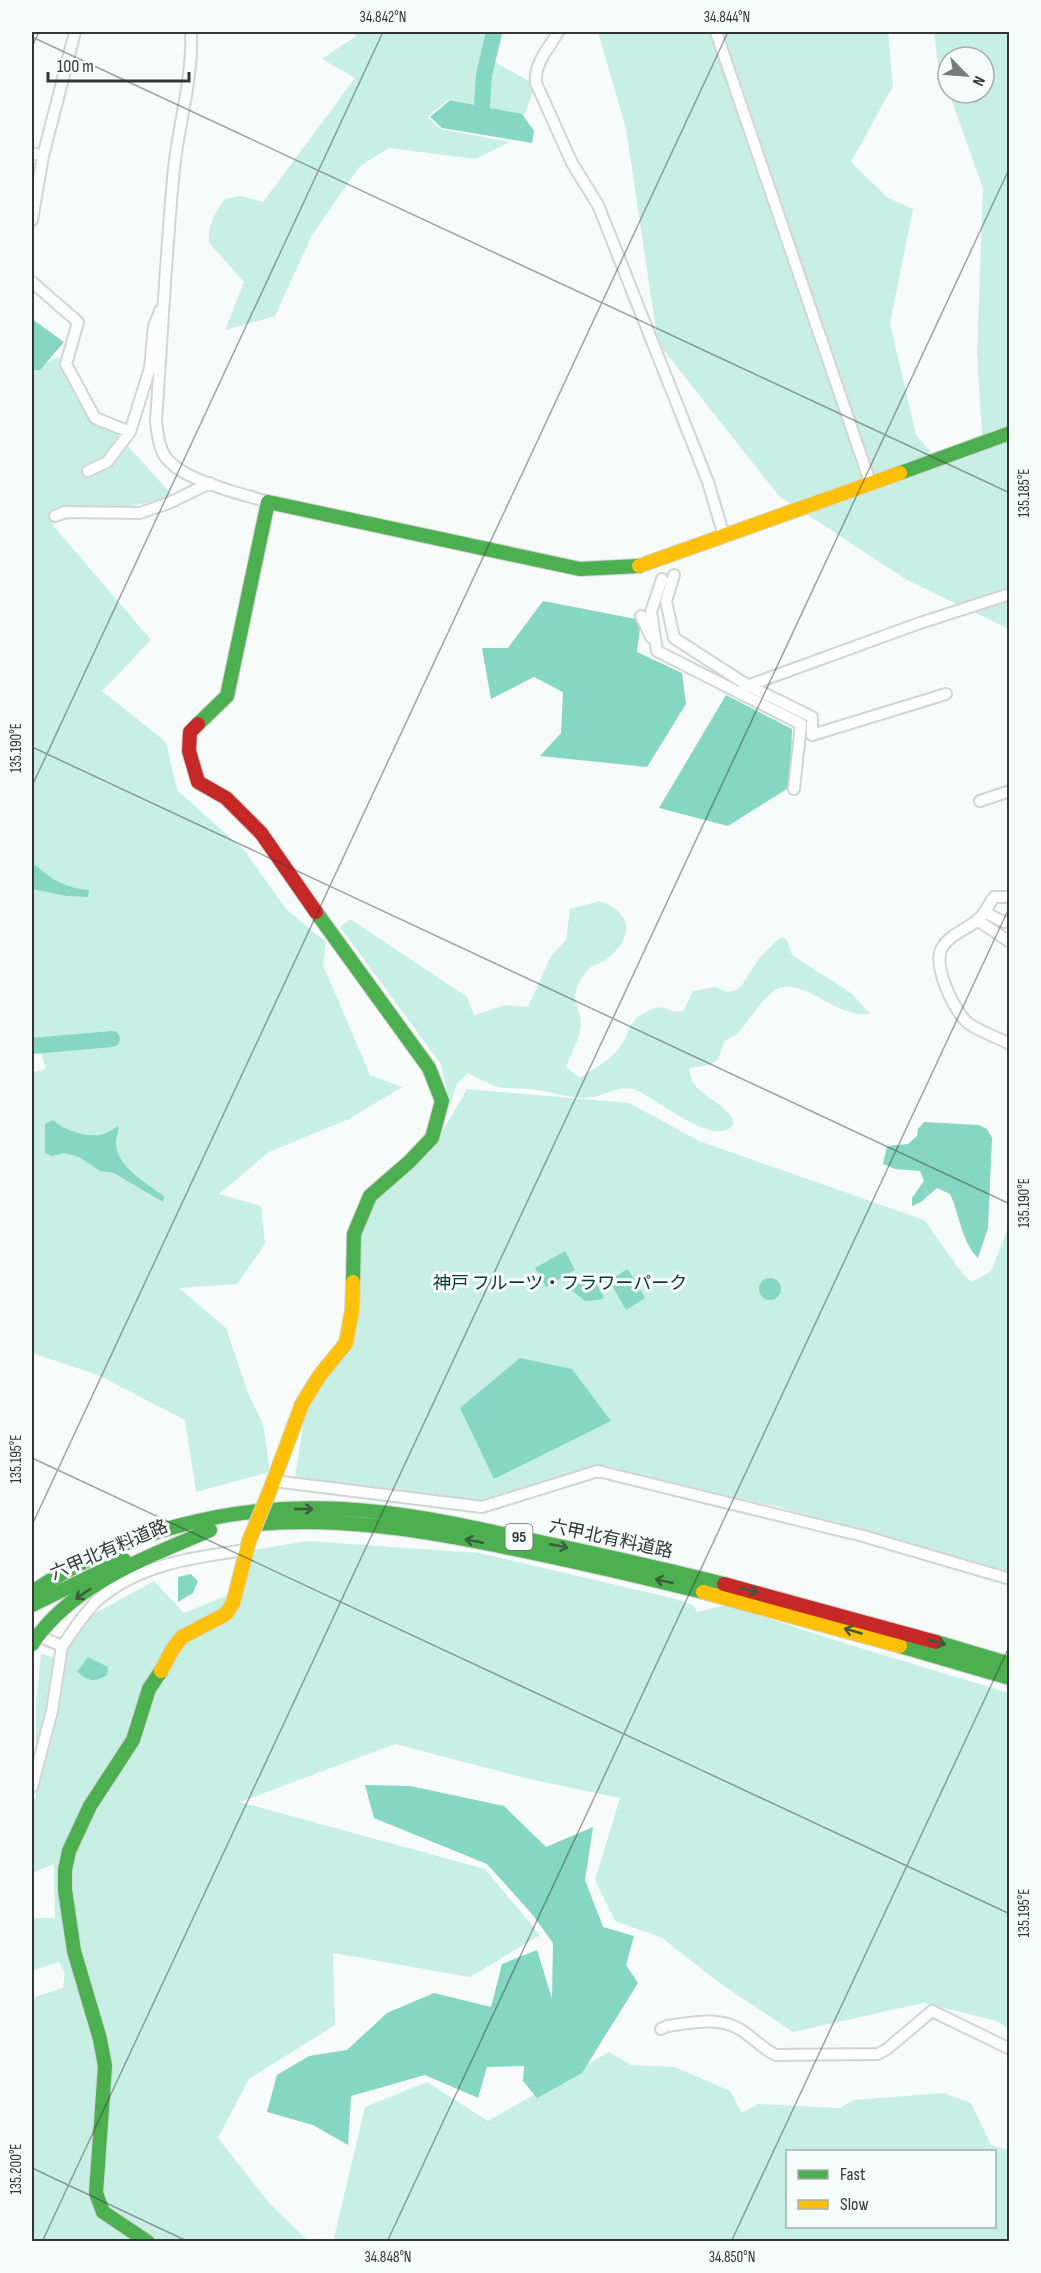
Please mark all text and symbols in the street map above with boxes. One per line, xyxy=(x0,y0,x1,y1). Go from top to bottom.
text: 34.842°N xyxy=(360,8,406,27)
text: 34.844°N xyxy=(704,8,750,27)
scale bar xyxy=(48,45,189,83)
north arrow xyxy=(936,45,996,105)
text: 100 m xyxy=(57,56,94,77)
text: N xyxy=(968,73,989,89)
text: 135.185°E xyxy=(1015,469,1034,517)
text: 135.190°E xyxy=(7,723,26,773)
text: 135.190°E xyxy=(1015,1178,1034,1228)
park label: 神戸 フルーツ・フラワーパーク xyxy=(433,1273,687,1294)
text: 135.195°E xyxy=(7,1434,26,1484)
one-way arrow xyxy=(294,1503,314,1515)
street label: 六甲北有料道路 xyxy=(47,1516,171,1584)
street label: 六甲北有料道路 xyxy=(547,1516,675,1562)
road number: 95 xyxy=(506,1524,532,1550)
one-way arrow xyxy=(464,1535,484,1546)
one-way arrow xyxy=(549,1541,568,1552)
one-way arrow xyxy=(655,1575,675,1586)
one-way arrow xyxy=(739,1585,758,1596)
one-way arrow xyxy=(75,1588,91,1600)
one-way arrow xyxy=(844,1625,863,1636)
one-way arrow xyxy=(927,1637,946,1648)
text: 135.195°E xyxy=(1015,1888,1034,1938)
text: 135.200°E xyxy=(7,2143,26,2195)
legend xyxy=(786,2150,996,2228)
text: Fast xyxy=(840,2164,866,2185)
text: Slow xyxy=(840,2194,869,2215)
text: 34.848°N xyxy=(365,2248,412,2267)
text: 34.850°N xyxy=(709,2248,755,2267)

